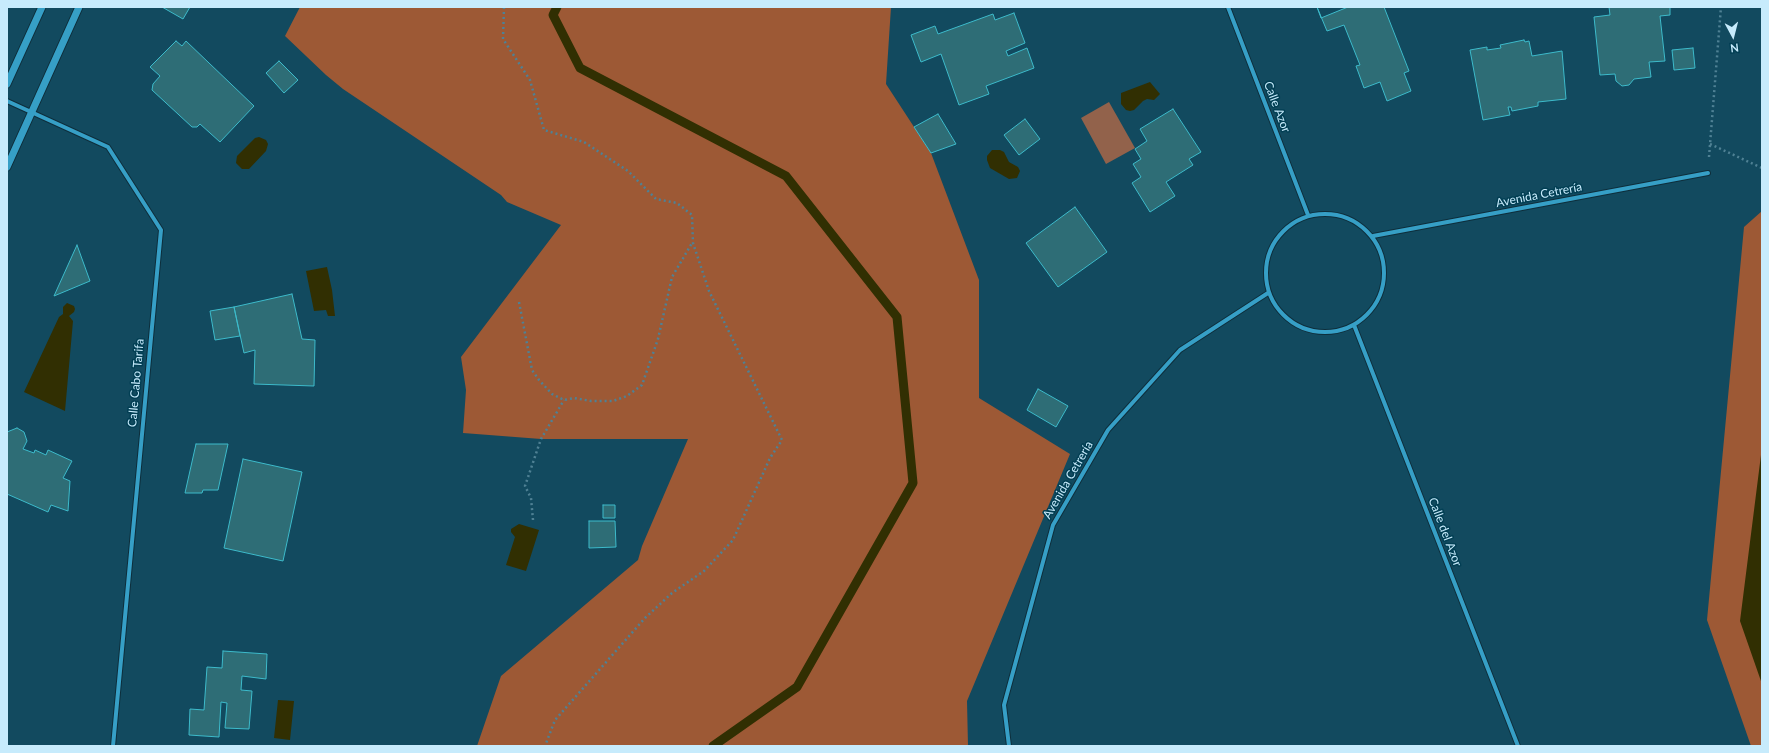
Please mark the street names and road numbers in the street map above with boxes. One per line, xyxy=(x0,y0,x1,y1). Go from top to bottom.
street label: Calle Azor xyxy=(1261,79,1293,135)
street label: Avenida Cetrería xyxy=(1495,180,1583,210)
street label: Calle Cabo Tarifa xyxy=(125,338,147,428)
street label: Avenida Cetrería xyxy=(1040,439,1096,521)
street label: Calle del Azor xyxy=(1425,496,1465,568)

